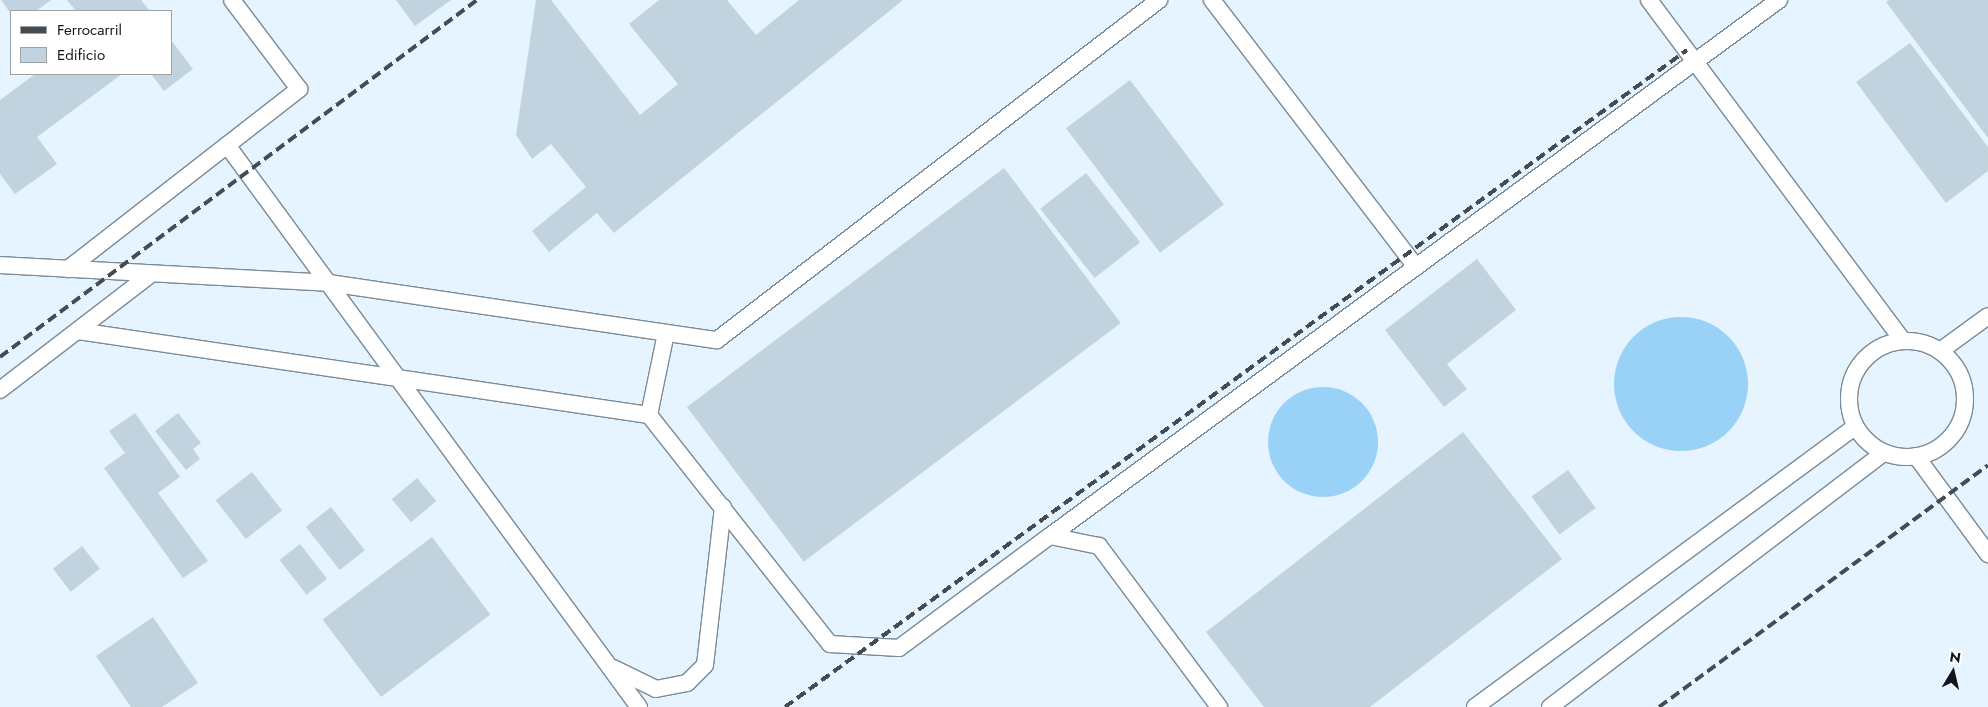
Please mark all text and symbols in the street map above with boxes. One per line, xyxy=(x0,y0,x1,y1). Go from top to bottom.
legend xyxy=(10,10,172,75)
text: Ferrocarril xyxy=(57,19,122,41)
text: Edificio xyxy=(57,44,105,66)
text: N xyxy=(1948,646,1962,668)
north arrow xyxy=(1928,647,1978,697)

